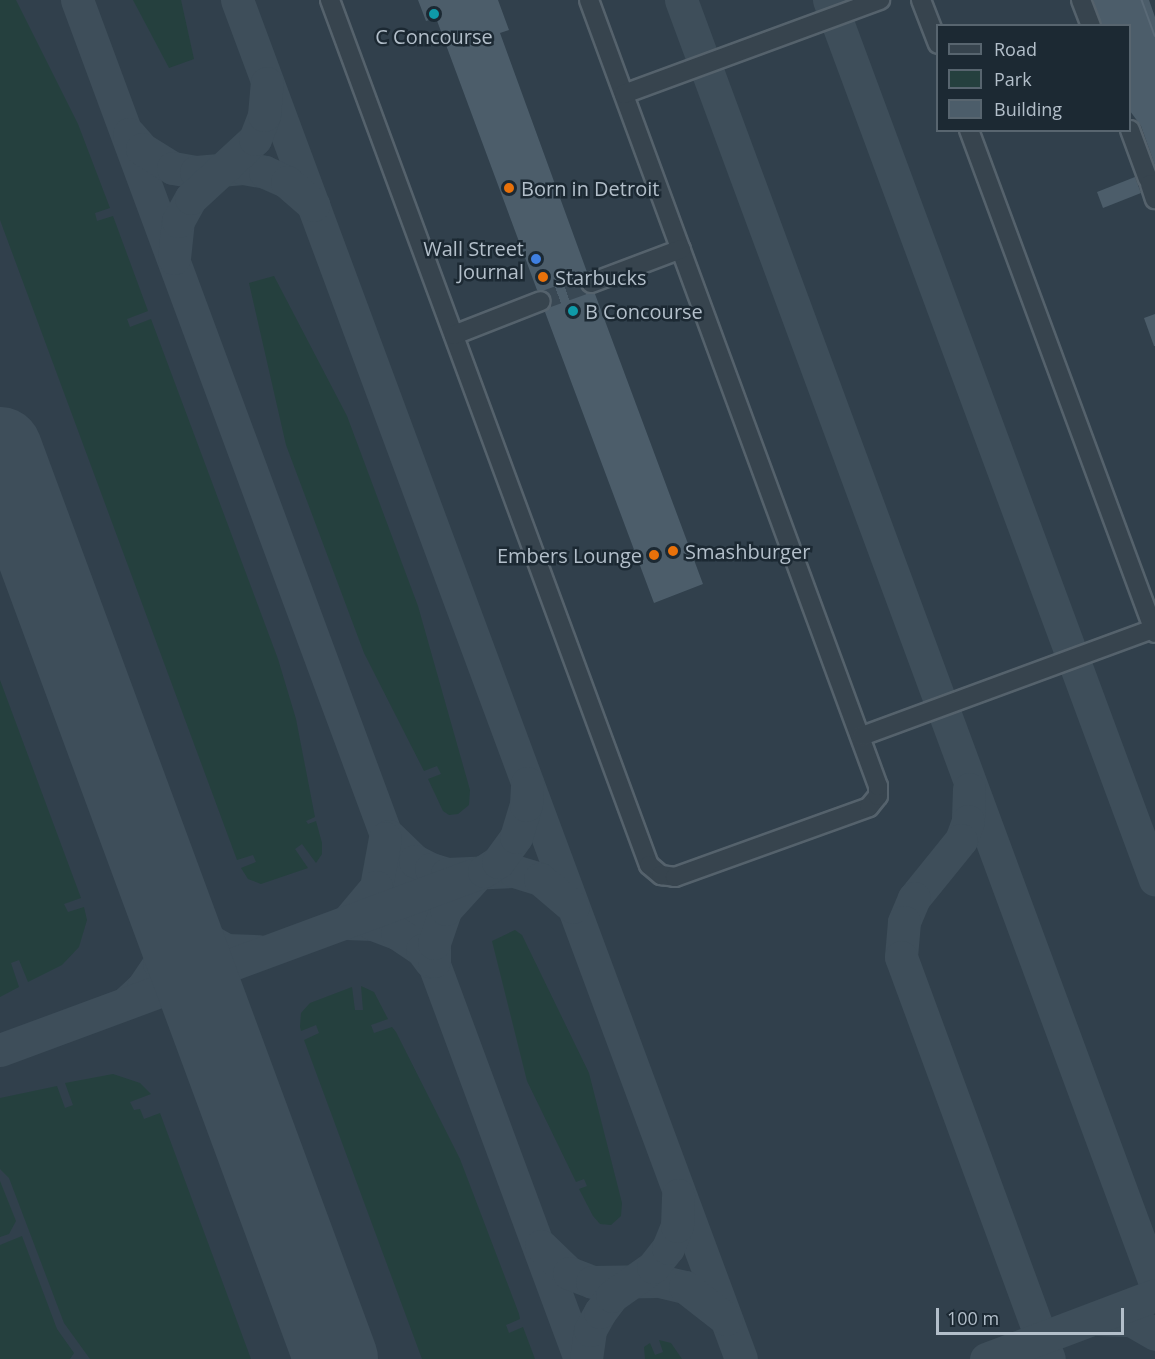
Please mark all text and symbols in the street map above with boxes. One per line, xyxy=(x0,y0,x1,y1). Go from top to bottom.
marker: C Concourse xyxy=(427,7,441,21)
place label: C Concourse xyxy=(375,24,493,48)
legend xyxy=(936,24,1131,132)
text: Road xyxy=(994,37,1037,61)
text: Park xyxy=(994,67,1032,91)
text: Building xyxy=(994,97,1062,121)
place label: Born in Detroit xyxy=(521,176,659,200)
marker: Born in Detroit xyxy=(502,181,516,195)
place label: Wall Street Journal xyxy=(423,236,524,283)
marker: Wall Street Journal xyxy=(529,252,543,266)
place label: Starbucks xyxy=(555,265,647,289)
marker: Starbucks xyxy=(536,270,550,284)
place label: B Concourse xyxy=(585,299,703,323)
marker: B Concourse xyxy=(566,304,580,318)
place label: Smashburger xyxy=(685,539,810,563)
place label: Embers Lounge xyxy=(497,543,642,567)
marker: Smashburger xyxy=(666,544,680,558)
marker: Embers Lounge xyxy=(647,548,661,562)
scale bar xyxy=(939,1296,1126,1334)
text: 100 m xyxy=(947,1306,999,1330)

